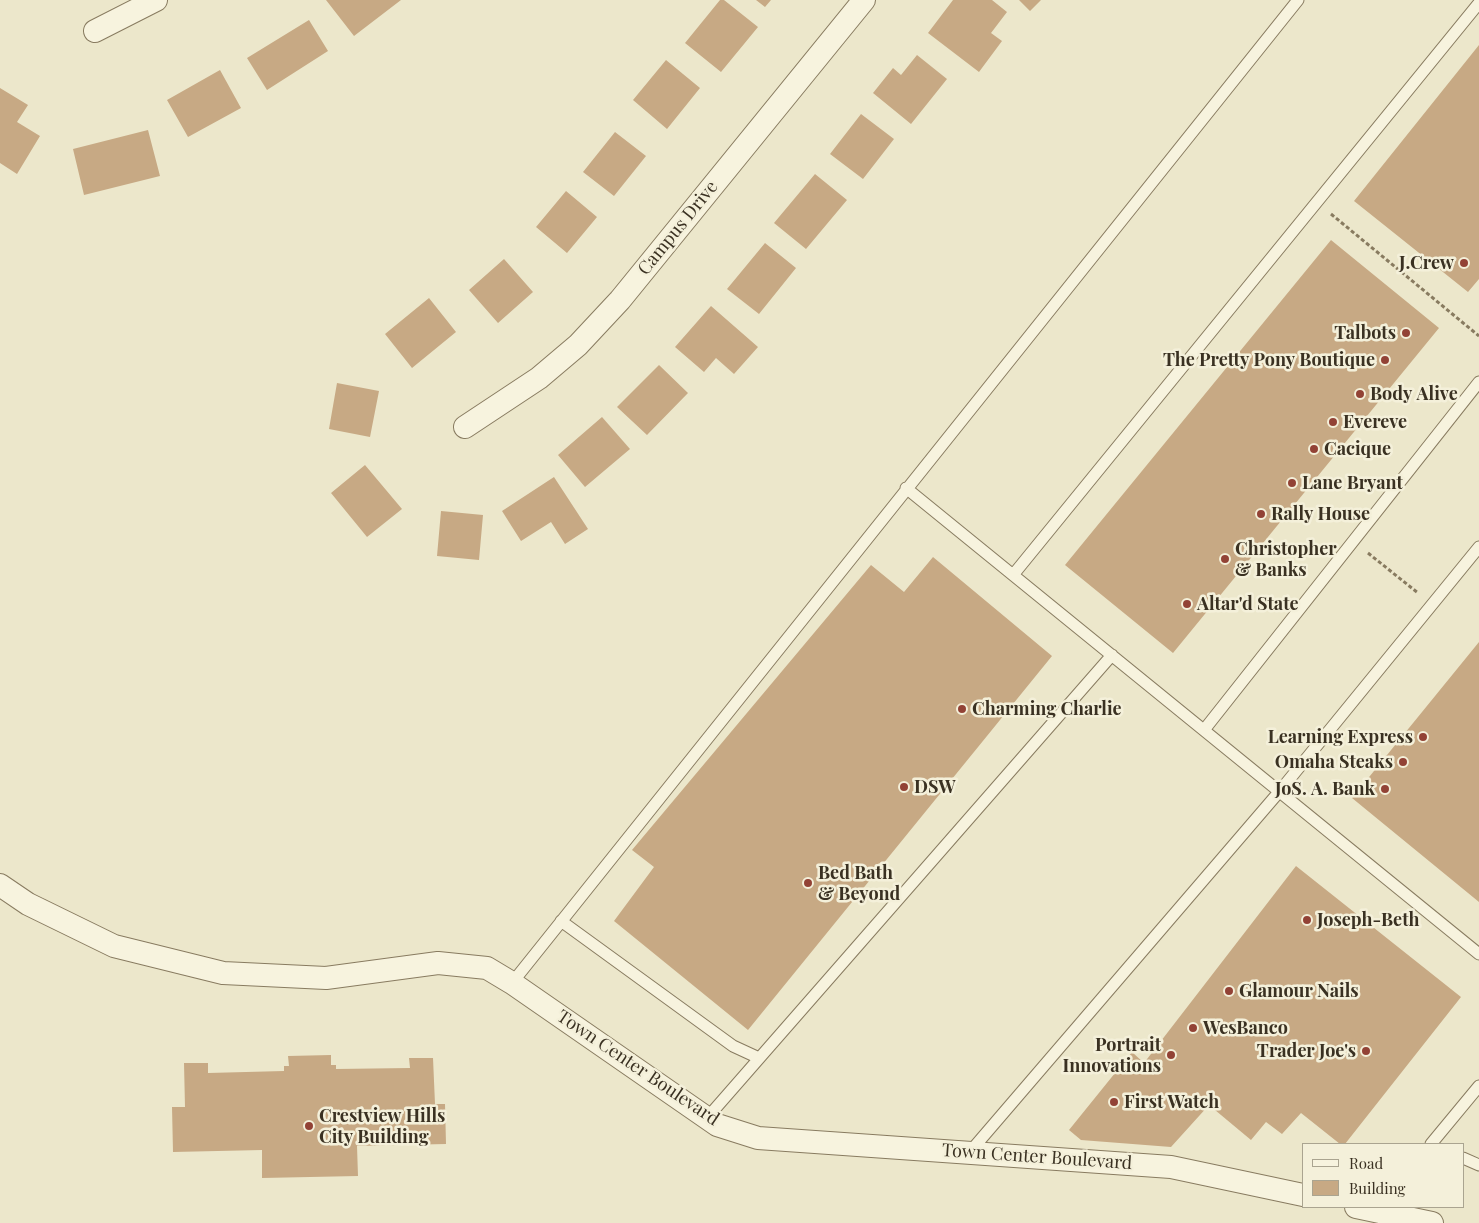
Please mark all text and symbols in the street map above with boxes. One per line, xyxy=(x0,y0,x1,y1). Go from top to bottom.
street label: Campus Drive xyxy=(633,177,723,279)
place label: J.Crew xyxy=(1399,252,1454,274)
marker: J.Crew xyxy=(1458,257,1470,269)
place label: Talbots xyxy=(1334,322,1396,344)
marker: Talbots xyxy=(1400,327,1412,339)
place label: The Pretty Pony Boutique xyxy=(1163,349,1375,371)
marker: The Pretty Pony Boutique xyxy=(1379,354,1391,366)
place label: Body Alive xyxy=(1370,383,1458,405)
marker: Body Alive xyxy=(1354,388,1366,400)
place label: Evereve xyxy=(1343,411,1407,433)
marker: Evereve xyxy=(1327,416,1339,428)
place label: Cacique xyxy=(1324,438,1391,460)
marker: Cacique xyxy=(1308,443,1320,455)
place label: Lane Bryant xyxy=(1302,472,1403,494)
marker: Lane Bryant xyxy=(1286,477,1298,489)
place label: Rally House xyxy=(1271,503,1370,525)
marker: Rally House xyxy=(1255,508,1267,520)
place label: Christopher & Banks xyxy=(1235,538,1337,580)
marker: Christopher & Banks xyxy=(1219,553,1231,565)
place label: Altar'd State xyxy=(1197,593,1299,615)
marker: Altar'd State xyxy=(1181,598,1193,610)
place label: Charming Charlie xyxy=(972,698,1122,720)
marker: Charming Charlie xyxy=(956,703,968,715)
place label: Learning Express xyxy=(1268,726,1413,748)
marker: Learning Express xyxy=(1417,731,1429,743)
place label: Omaha Steaks xyxy=(1275,751,1393,773)
marker: Omaha Steaks xyxy=(1397,756,1409,768)
place label: DSW xyxy=(914,776,956,798)
place label: JoS. A. Bank xyxy=(1275,778,1375,800)
marker: DSW xyxy=(898,781,910,793)
marker: JoS. A. Bank xyxy=(1379,783,1391,795)
place label: Bed Bath & Beyond xyxy=(818,862,900,904)
marker: Bed Bath & Beyond xyxy=(802,877,814,889)
place label: Joseph-Beth xyxy=(1317,909,1419,931)
marker: Joseph-Beth xyxy=(1301,914,1313,926)
place label: Glamour Nails xyxy=(1239,980,1359,1002)
marker: Glamour Nails xyxy=(1223,985,1235,997)
street label: Town Center Boulevard xyxy=(553,1006,723,1130)
place label: WesBanco xyxy=(1203,1017,1288,1039)
marker: WesBanco xyxy=(1187,1022,1199,1034)
place label: Portrait Innovations xyxy=(1062,1034,1161,1076)
place label: Trader Joe's xyxy=(1257,1040,1356,1062)
marker: Trader Joe's xyxy=(1360,1045,1372,1057)
marker: Portrait Innovations xyxy=(1165,1049,1177,1061)
place label: First Watch xyxy=(1124,1091,1219,1113)
marker: First Watch xyxy=(1108,1096,1120,1108)
place label: Crestview Hills City Building xyxy=(319,1105,445,1148)
marker: Crestview Hills City Building xyxy=(303,1120,315,1132)
street label: Town Center Boulevard xyxy=(941,1140,1133,1174)
legend xyxy=(1302,1143,1464,1208)
text: Road xyxy=(1349,1153,1383,1173)
text: Building xyxy=(1349,1178,1405,1198)

